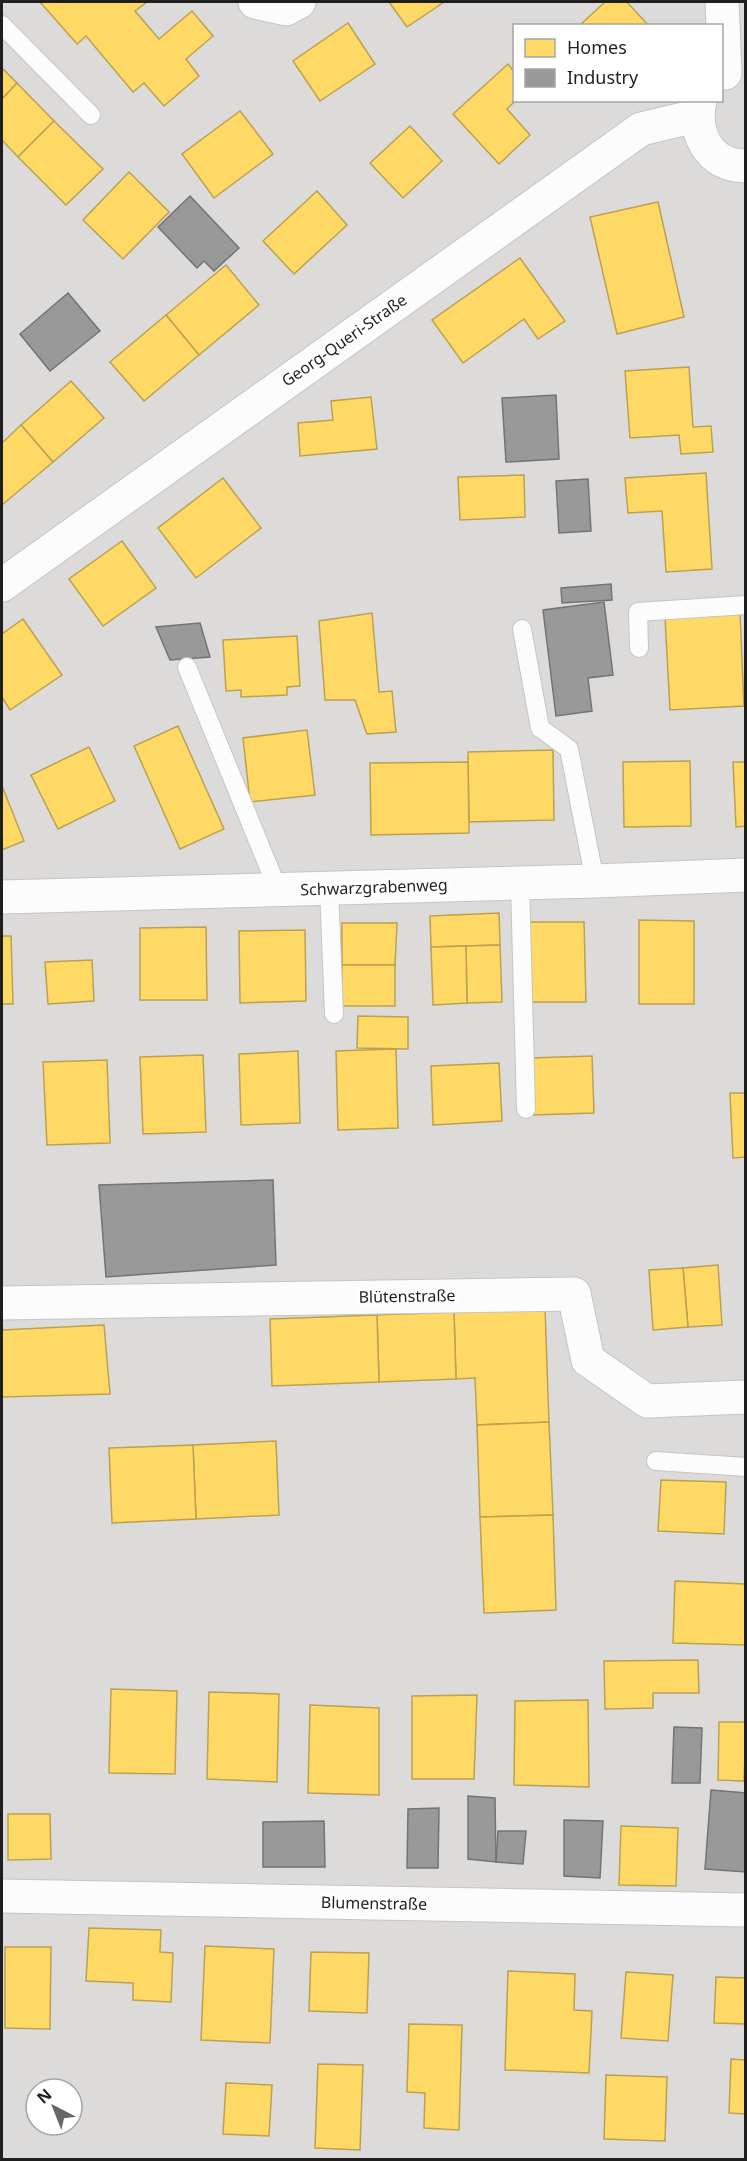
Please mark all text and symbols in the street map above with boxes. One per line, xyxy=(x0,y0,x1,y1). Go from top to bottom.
legend xyxy=(513,24,723,102)
text: Homes xyxy=(567,35,627,59)
text: Industry xyxy=(567,65,639,89)
street label: Georg-Queri-Straße xyxy=(277,289,411,391)
street label: Schwarzgrabenweg xyxy=(300,873,448,901)
street label: Blütenstraße xyxy=(358,1284,456,1308)
street label: Blumenstraße xyxy=(321,1891,427,1915)
north arrow xyxy=(24,2077,84,2137)
text: N xyxy=(32,2083,56,2108)

